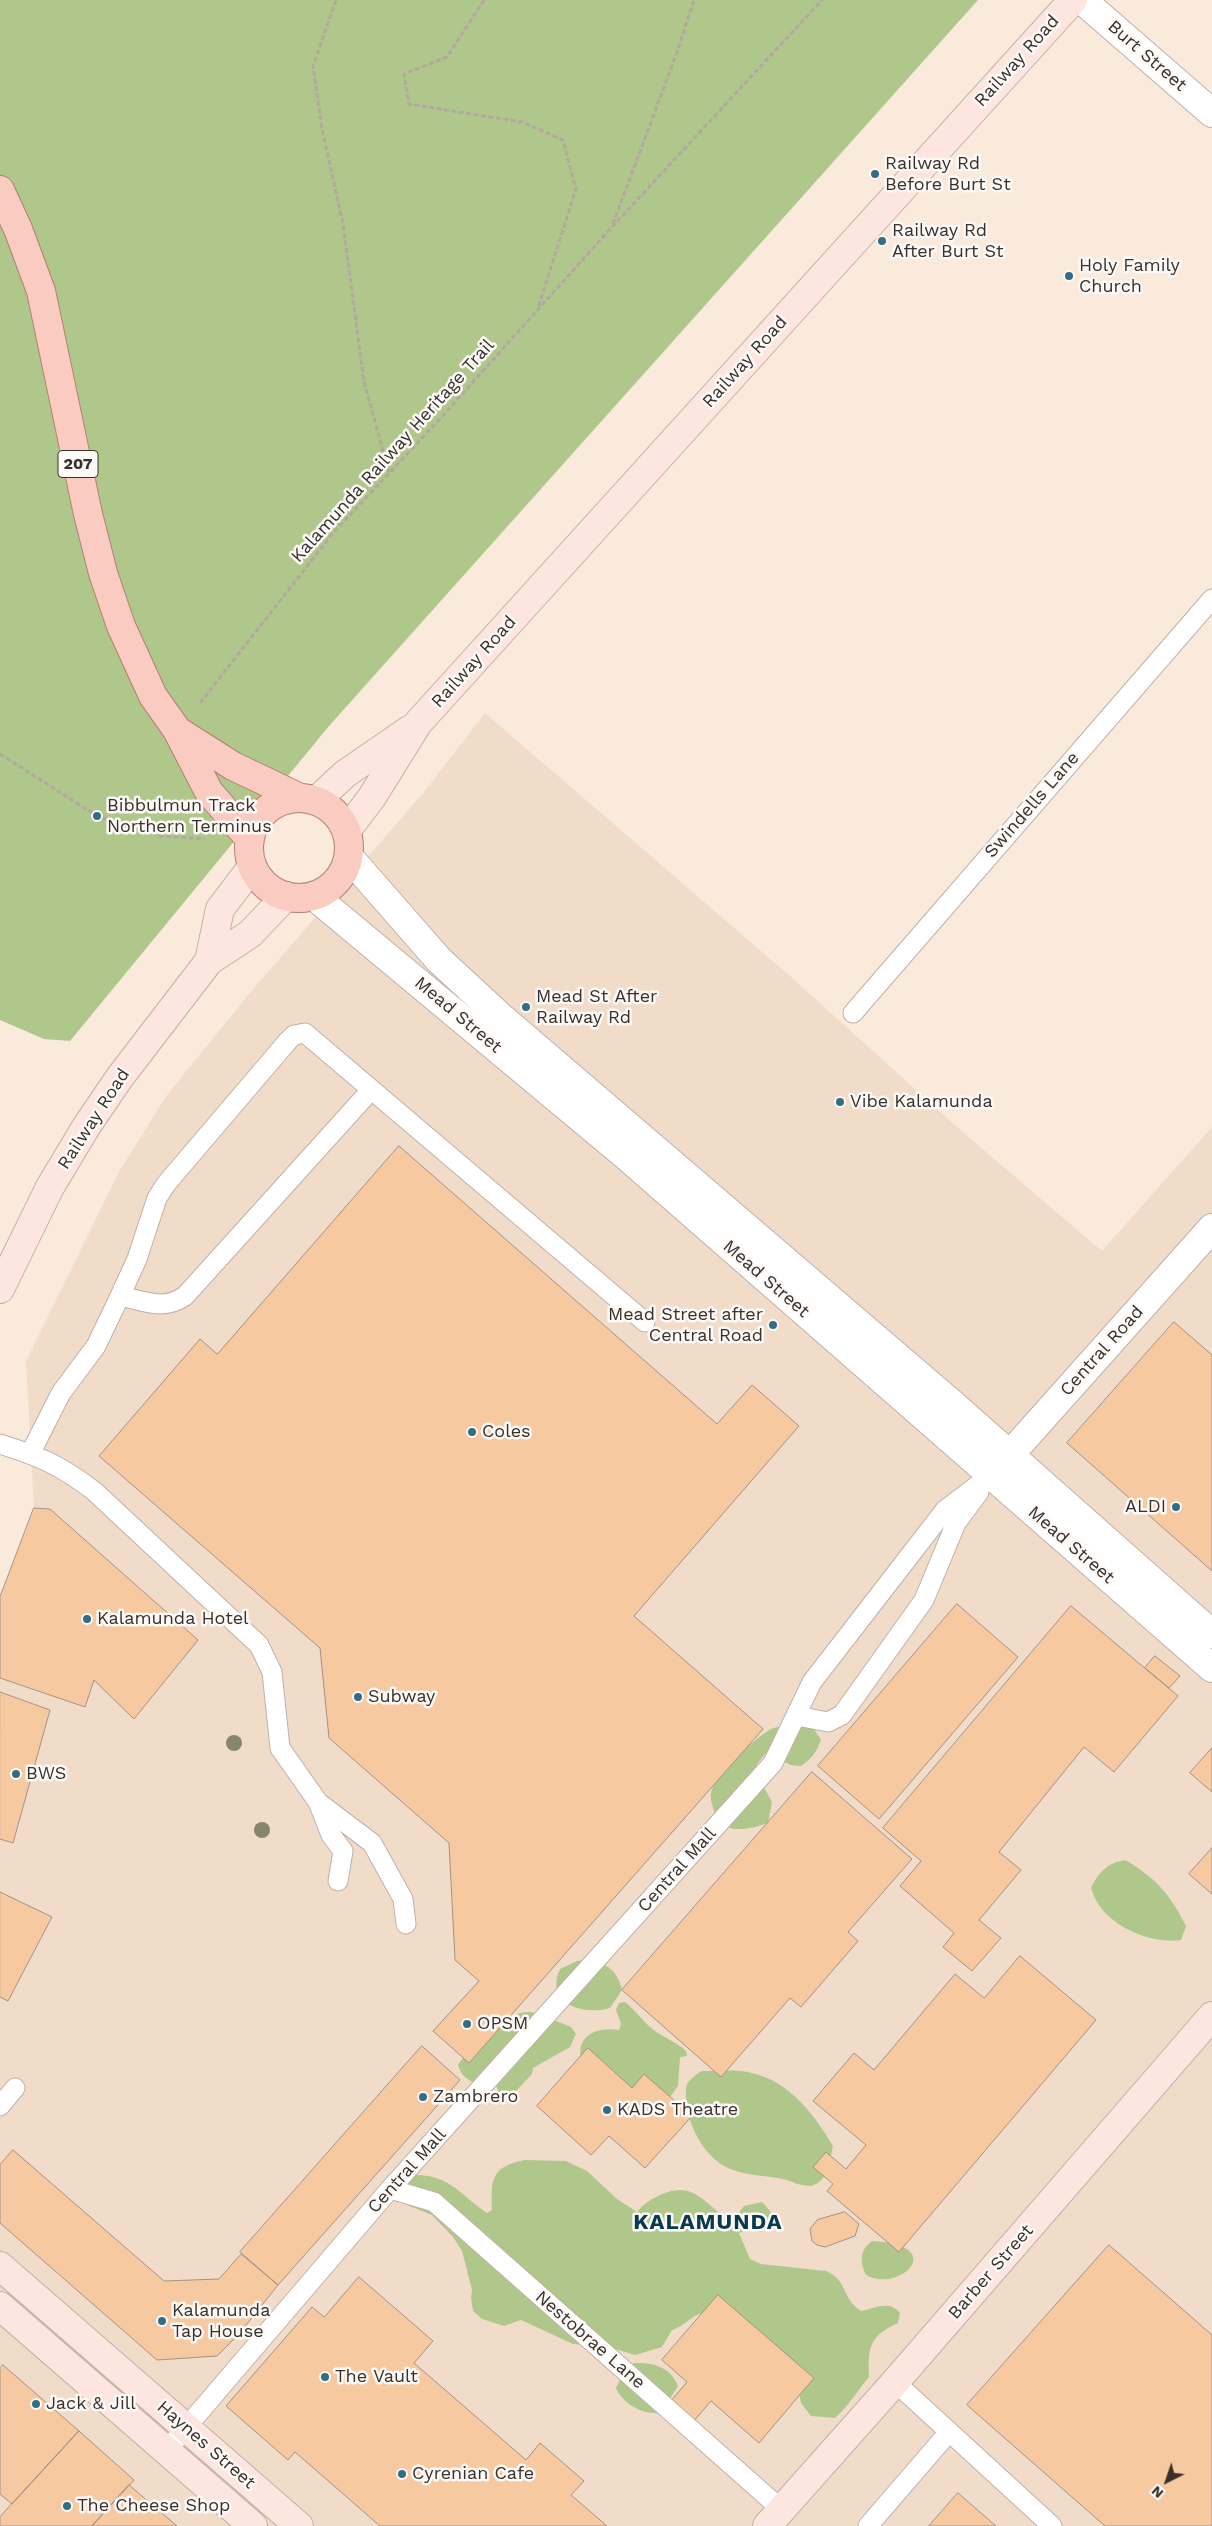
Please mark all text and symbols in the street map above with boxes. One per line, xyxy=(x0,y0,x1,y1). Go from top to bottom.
street label: Railway Road xyxy=(970,11,1064,111)
street label: Burt Street xyxy=(1103,16,1191,96)
place label: Railway Rd Before Burt St xyxy=(885,153,1011,195)
marker: Railway Rd Before Burt St xyxy=(869,168,881,180)
place label: Railway Rd After Burt St xyxy=(892,220,1003,262)
marker: Railway Rd After Burt St xyxy=(876,235,888,247)
place label: Holy Family Church xyxy=(1079,255,1180,298)
marker: Holy Family Church xyxy=(1063,270,1075,282)
street label: Railway Road xyxy=(698,312,792,412)
street label: Kalamunda Railway Heritage Trail xyxy=(287,335,499,567)
road number: 207 xyxy=(58,450,98,478)
street label: Railway Road xyxy=(427,612,521,712)
street label: Swindells Lane xyxy=(980,748,1084,862)
place label: Bibbulmun Track Northern Terminus xyxy=(107,795,272,838)
marker: Bibbulmun Track Northern Terminus xyxy=(91,810,103,822)
street label: Mead Street xyxy=(410,972,506,1058)
place label: Mead St After Railway Rd xyxy=(536,986,657,1028)
marker: Mead St After Railway Rd xyxy=(520,1001,532,1013)
street label: Railway Road xyxy=(53,1064,135,1174)
place label: Vibe Kalamunda xyxy=(850,1091,993,1113)
marker: Vibe Kalamunda xyxy=(834,1096,846,1108)
street label: Mead Street xyxy=(718,1236,814,1322)
street label: Central Road xyxy=(1056,1301,1148,1401)
place label: Mead Street after Central Road xyxy=(608,1304,763,1346)
marker: Mead Street after Central Road xyxy=(767,1319,779,1331)
place label: Coles xyxy=(482,1421,531,1443)
marker: Coles xyxy=(466,1426,478,1438)
place label: ALDI xyxy=(1125,1496,1166,1518)
marker: ALDI xyxy=(1170,1501,1182,1513)
street label: Mead Street xyxy=(1023,1502,1119,1588)
place label: Kalamunda Hotel xyxy=(97,1608,249,1630)
marker: Kalamunda Hotel xyxy=(81,1613,93,1625)
place label: Subway xyxy=(368,1686,435,1708)
marker: Subway xyxy=(352,1691,364,1703)
place label: BWS xyxy=(26,1763,66,1785)
marker: BWS xyxy=(10,1768,22,1780)
street label: Central Mall xyxy=(633,1823,721,1917)
place label: OPSM xyxy=(477,2013,528,2035)
marker: OPSM xyxy=(461,2018,473,2030)
place label: Zambrero xyxy=(433,2086,518,2108)
marker: Zambrero xyxy=(417,2091,429,2103)
place label: KADS Theatre xyxy=(617,2099,738,2121)
marker: KADS Theatre xyxy=(601,2104,613,2116)
street label: Central Mall xyxy=(363,2124,451,2218)
district label: KALAMUNDA xyxy=(632,2210,784,2236)
street label: Barber Street xyxy=(944,2220,1038,2324)
street label: Nestobrae Lane xyxy=(531,2286,649,2394)
place label: Kalamunda Tap House xyxy=(172,2300,270,2342)
marker: Kalamunda Tap House xyxy=(156,2315,168,2327)
place label: The Vault xyxy=(335,2366,418,2388)
marker: The Vault xyxy=(319,2371,331,2383)
place label: Jack & Jill xyxy=(46,2393,136,2415)
street label: Haynes Street xyxy=(152,2396,260,2494)
marker: Jack & Jill xyxy=(30,2398,42,2410)
north arrow xyxy=(1142,2456,1192,2506)
place label: Cyrenian Cafe xyxy=(412,2463,534,2485)
marker: Cyrenian Cafe xyxy=(396,2468,408,2480)
text: N xyxy=(1148,2483,1166,2502)
place label: The Cheese Shop xyxy=(77,2495,230,2517)
marker: The Cheese Shop xyxy=(61,2500,73,2512)

